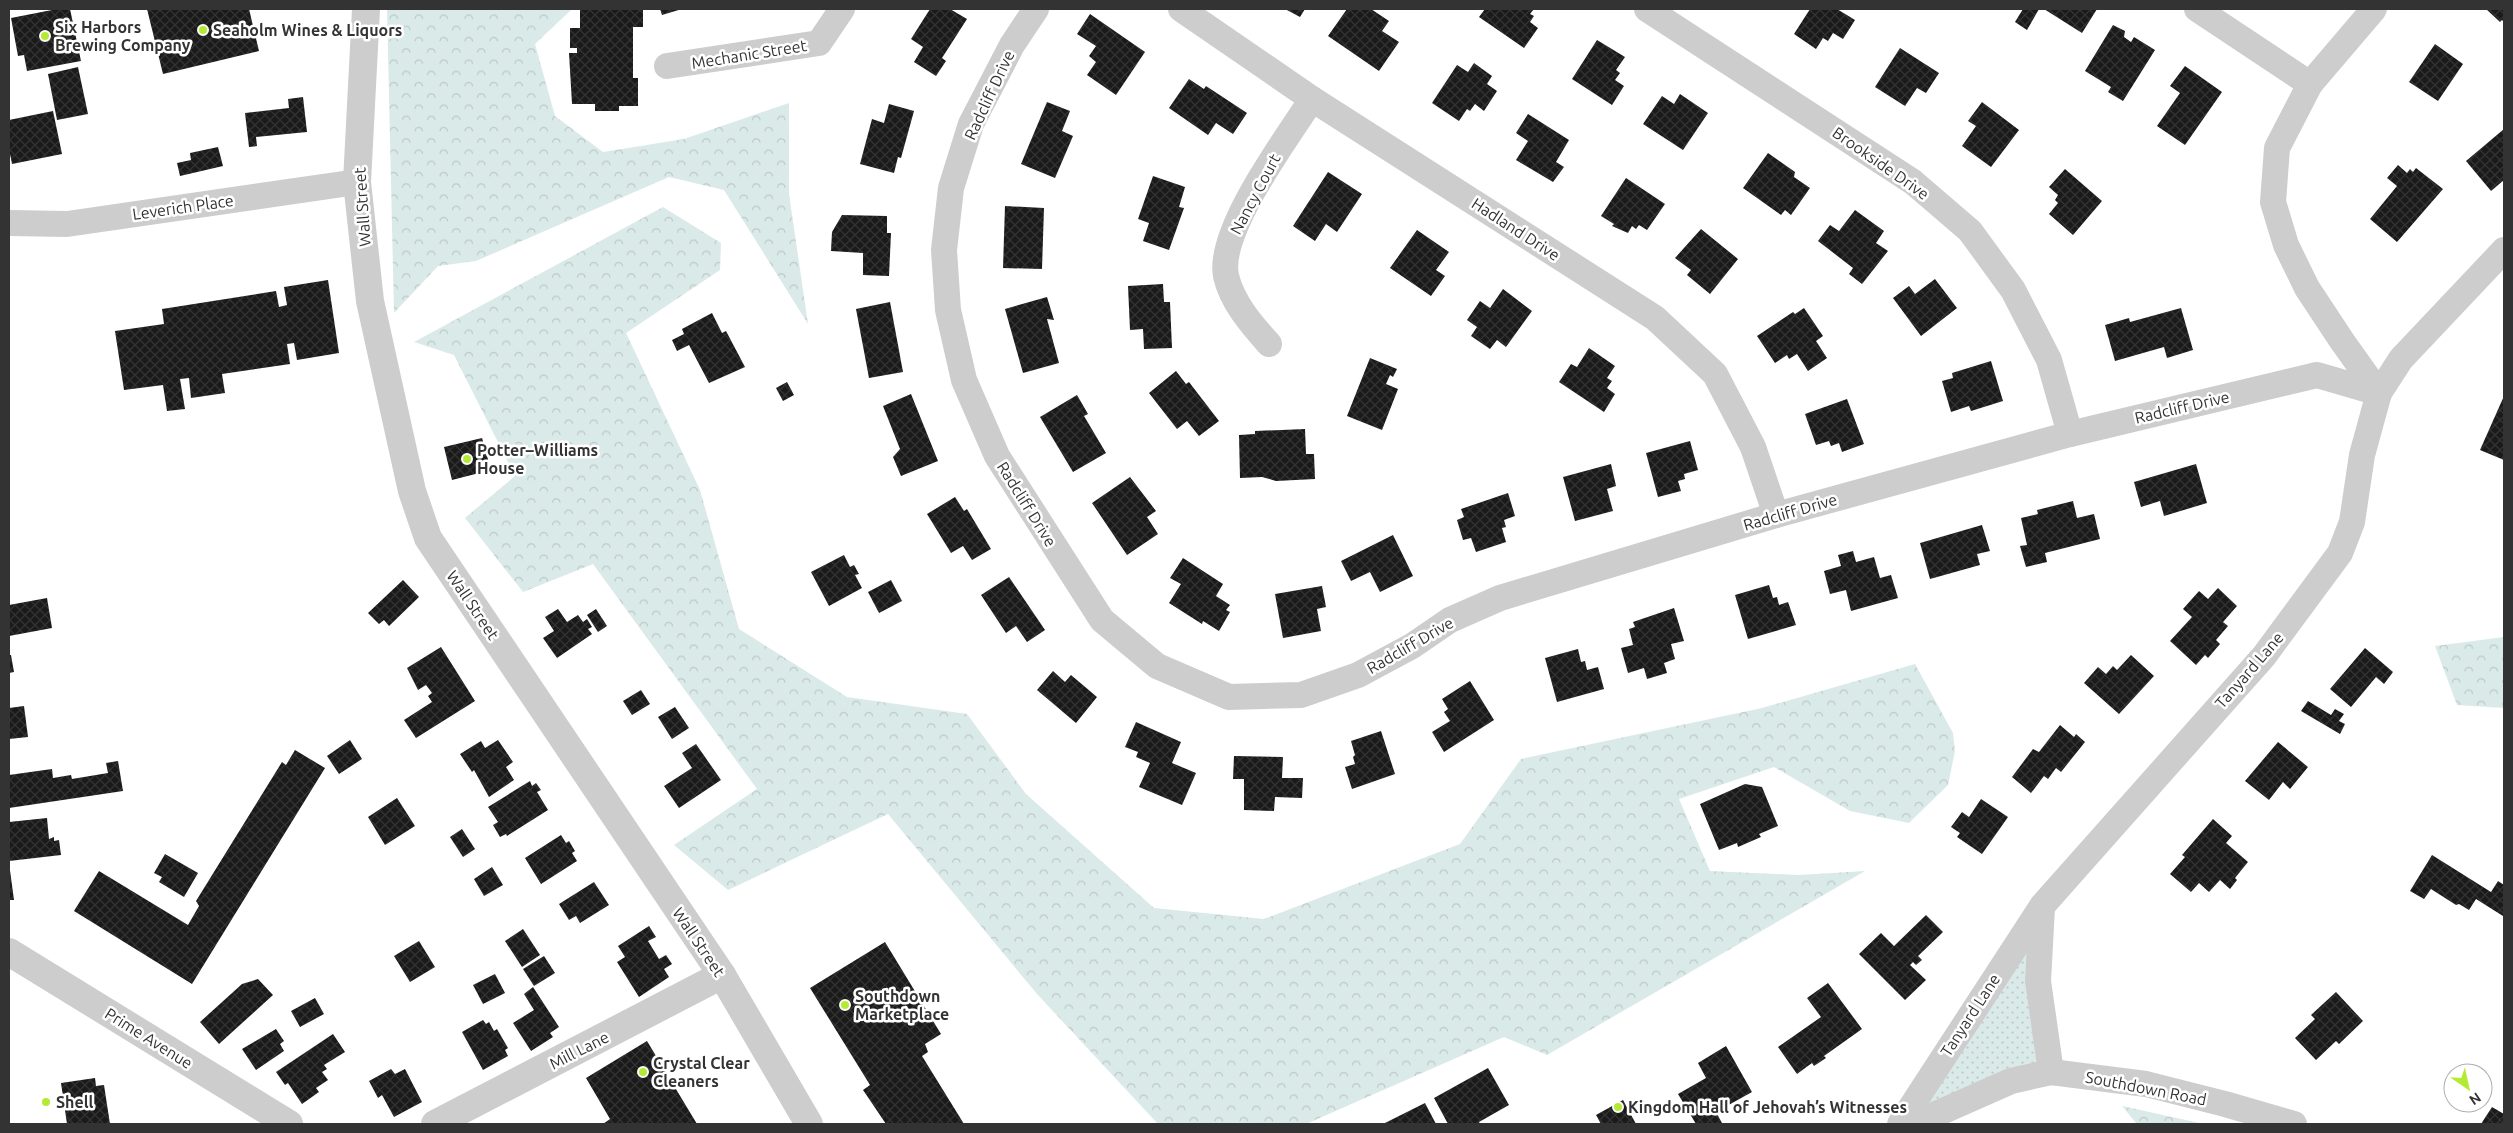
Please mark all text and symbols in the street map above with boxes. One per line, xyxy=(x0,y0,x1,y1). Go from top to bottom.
place label: Six Harbors Brewing Company xyxy=(55,18,191,54)
place label: Seaholm Wines & Liquors xyxy=(213,21,402,39)
marker: Seaholm Wines & Liquors xyxy=(197,24,209,36)
marker: Six Harbors Brewing Company xyxy=(39,30,51,42)
street label: Mechanic Street xyxy=(690,36,809,72)
street label: Radcliff Drive xyxy=(960,47,1018,143)
street label: Brookside Drive xyxy=(1829,123,1933,203)
street label: Nancy Court xyxy=(1226,150,1284,237)
street label: Wall Street xyxy=(350,166,374,247)
street label: Leverich Place xyxy=(131,191,235,223)
street label: Hadland Drive xyxy=(1469,194,1563,264)
street label: Radcliff Drive xyxy=(2133,387,2231,427)
place label: Potter–Williams House xyxy=(477,441,598,477)
marker: Potter–Williams House xyxy=(461,453,473,465)
street label: Radcliff Drive xyxy=(994,458,1060,550)
street label: Radcliff Drive xyxy=(1741,490,1839,534)
street label: Wall Street xyxy=(443,567,503,644)
street label: Radcliff Drive xyxy=(1364,613,1456,677)
street label: Tanyard Lane xyxy=(2211,628,2287,712)
street label: Wall Street xyxy=(669,904,729,981)
street label: Tanyard Lane xyxy=(1937,970,2003,1060)
place label: Southdown Marketplace xyxy=(855,987,949,1023)
marker: Southdown Marketplace xyxy=(839,999,851,1011)
street label: Prime Avenue xyxy=(102,1004,196,1072)
street label: Mill Lane xyxy=(546,1027,612,1073)
place label: Crystal Clear Cleaners xyxy=(653,1054,750,1090)
north arrow xyxy=(2443,1063,2493,1113)
marker: Crystal Clear Cleaners xyxy=(637,1066,649,1078)
street label: Southdown Road xyxy=(2084,1067,2208,1109)
text: N xyxy=(2466,1089,2484,1108)
place label: Shell xyxy=(56,1093,94,1111)
marker: Shell xyxy=(40,1096,52,1108)
place label: Kingdom Hall of Jehovah’s Witnesses xyxy=(1628,1098,1907,1116)
marker: Kingdom Hall of Jehovah’s Witnesses xyxy=(1612,1101,1624,1113)

